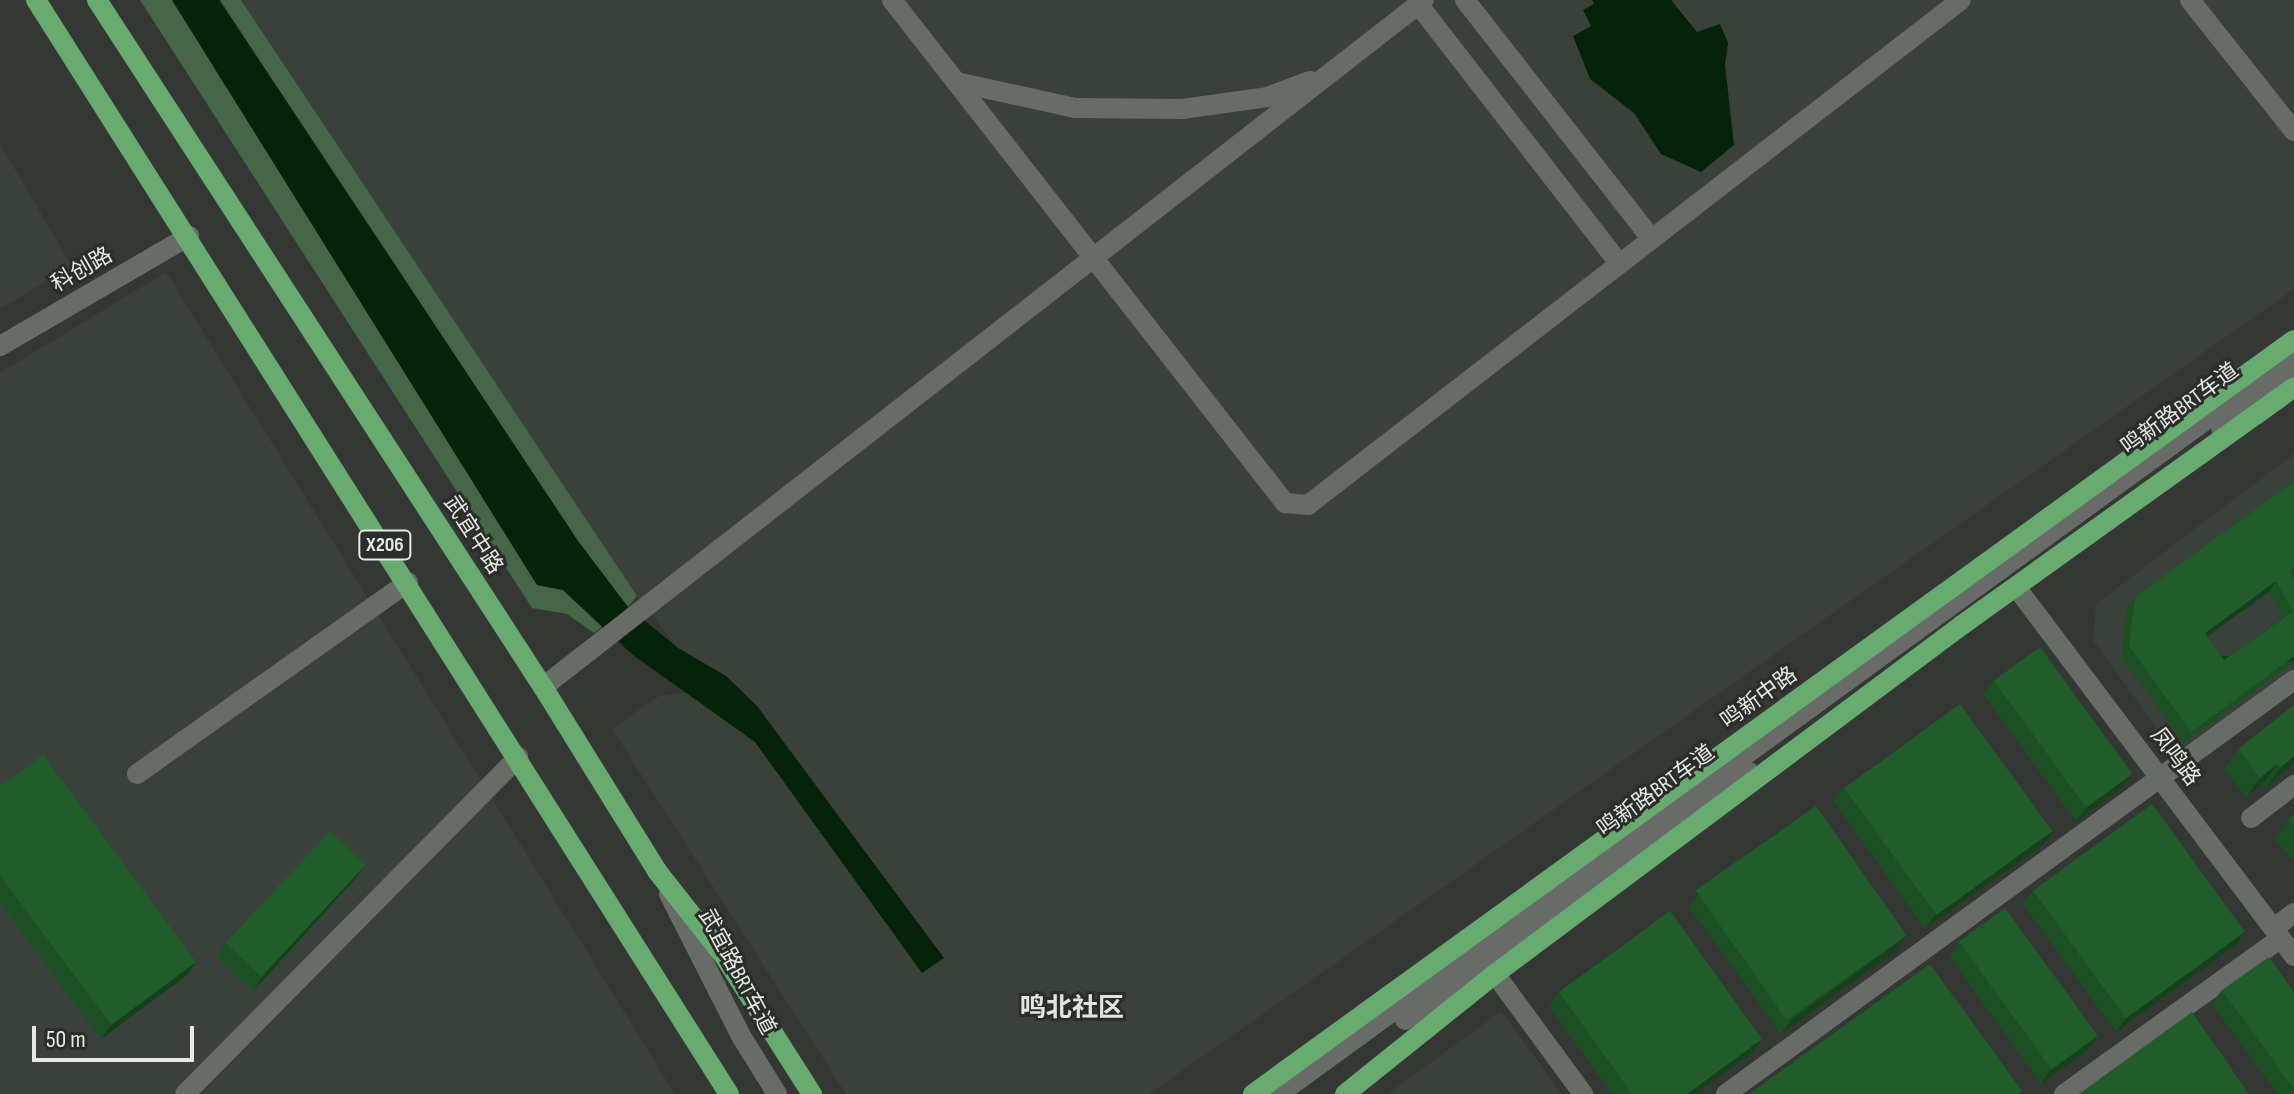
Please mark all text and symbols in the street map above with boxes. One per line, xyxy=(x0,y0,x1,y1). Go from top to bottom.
street label: 科创路 xyxy=(47,242,117,298)
street label: 鸣新路BRT车道 xyxy=(2116,358,2244,460)
street label: 武宜中路 xyxy=(438,491,508,579)
road number: X206 xyxy=(357,529,413,561)
street label: 鸣新中路 xyxy=(1716,661,1802,735)
street label: 凤鸣路 xyxy=(2145,723,2205,791)
street label: 鸣新路BRT车道 xyxy=(1592,740,1720,842)
street label: 武宜路BRT车道 xyxy=(693,905,781,1039)
district label: 鸣北社区 xyxy=(1020,993,1124,1025)
scale bar xyxy=(36,1010,198,1060)
text: 50 m xyxy=(46,1025,86,1054)

